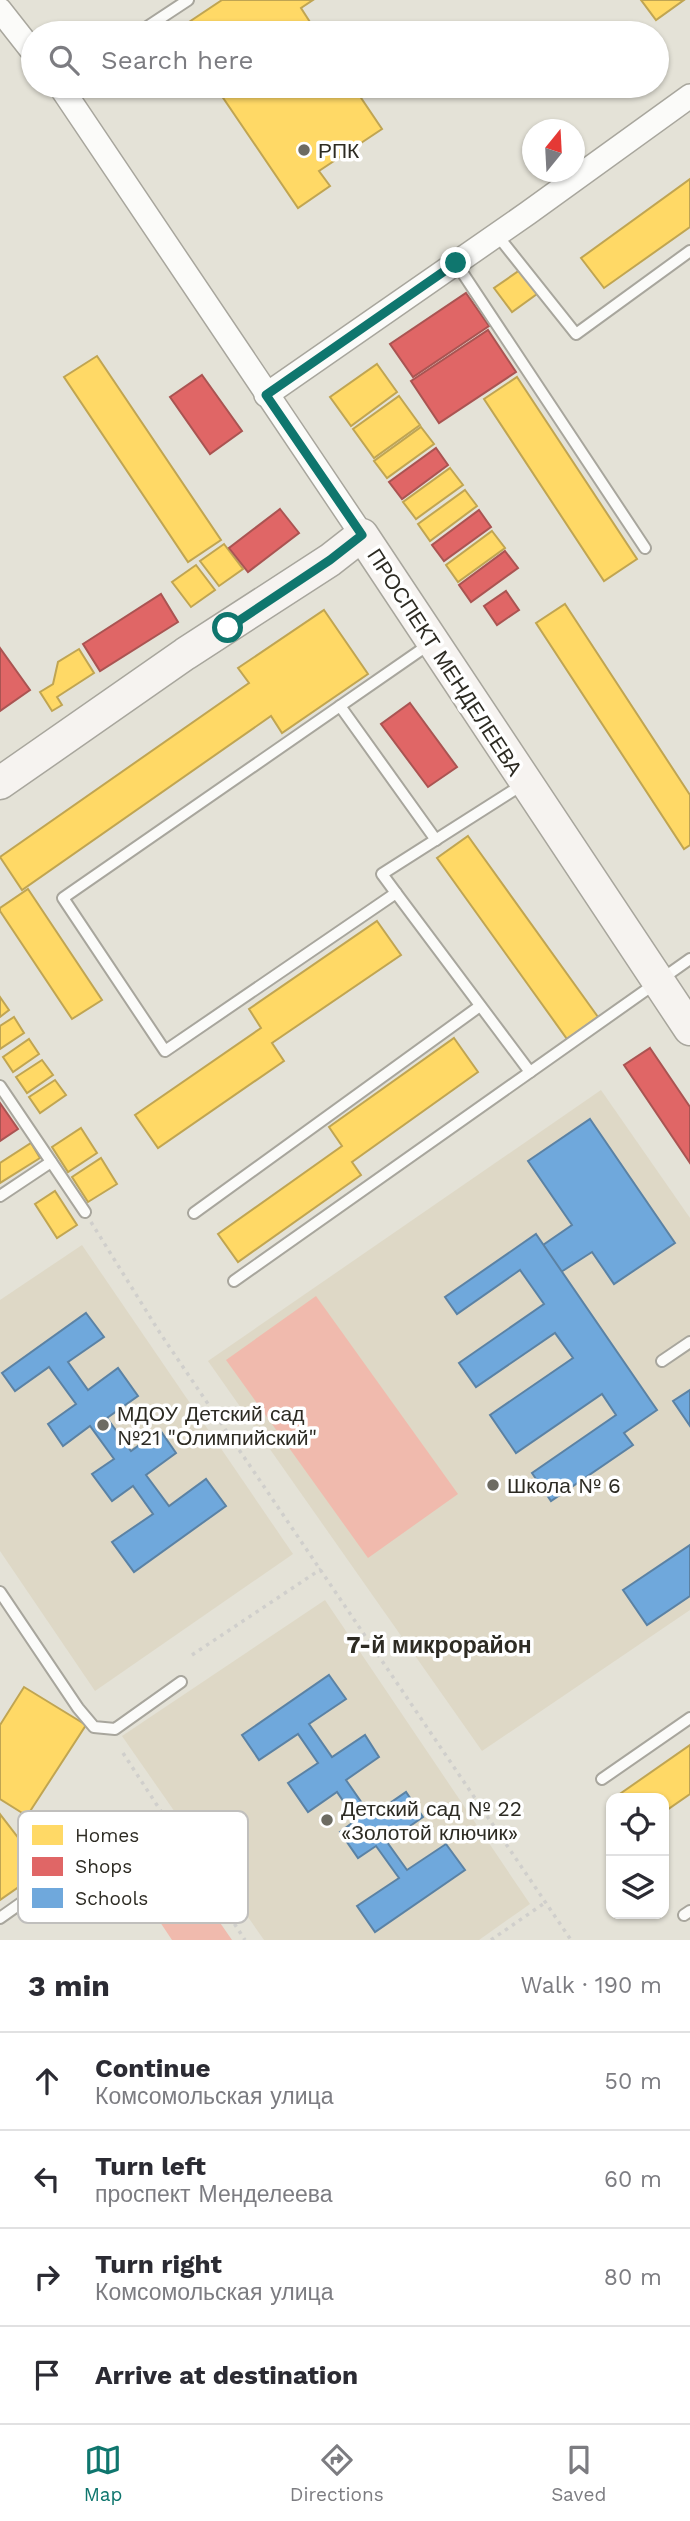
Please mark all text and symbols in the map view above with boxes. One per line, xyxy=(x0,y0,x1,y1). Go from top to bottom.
search box xyxy=(21,21,669,98)
icon: search xyxy=(45,41,83,79)
text: Search here xyxy=(101,45,253,75)
north arrow xyxy=(522,119,585,182)
place label: РПК xyxy=(318,138,360,163)
marker: РПК xyxy=(296,142,312,158)
route end xyxy=(440,247,471,278)
street label: ПРОСПЕКТ МЕНДЕЛЕЕВА xyxy=(362,544,528,780)
route start xyxy=(212,612,243,643)
place label: МДОУ Детский сад №21 "Олимпийский" xyxy=(117,1401,317,1450)
marker: МДОУ Детский сад №21 "Олимпийский" xyxy=(95,1417,111,1433)
place label: Школа № 6 xyxy=(507,1473,621,1498)
marker: Школа № 6 xyxy=(485,1477,501,1493)
district label: 7-й микрорайон xyxy=(346,1632,532,1659)
map controls xyxy=(606,1793,669,1919)
button: locate xyxy=(606,1793,669,1856)
place label: Детский сад № 22 «Золотой ключик» xyxy=(341,1796,522,1845)
legend xyxy=(18,1811,248,1923)
marker: Детский сад № 22 «Золотой ключик» xyxy=(319,1812,335,1828)
text: Homes xyxy=(75,1824,139,1847)
text: Shops xyxy=(75,1855,132,1878)
button: layers xyxy=(606,1856,669,1919)
text: Schools xyxy=(75,1887,148,1910)
text: 3 min xyxy=(28,1968,110,2003)
text: Walk · 190 m xyxy=(521,1972,662,1999)
text: Continue xyxy=(95,2053,211,2083)
icon: ahead xyxy=(28,2062,66,2100)
text: 50 m xyxy=(605,2068,662,2095)
text: Комсомольская улица xyxy=(95,2083,333,2110)
text: Turn left xyxy=(95,2151,206,2181)
icon: left xyxy=(28,2160,66,2198)
text: 60 m xyxy=(604,2166,662,2193)
text: проспект Менделеева xyxy=(95,2181,333,2208)
text: Turn right xyxy=(95,2249,222,2279)
icon: right xyxy=(28,2258,66,2296)
text: 80 m xyxy=(604,2264,662,2291)
text: Комсомольская улица xyxy=(95,2279,333,2306)
icon: arrive xyxy=(28,2356,66,2394)
text: Arrive at destination xyxy=(95,2360,358,2390)
tab: Map xyxy=(84,2441,122,2506)
tab: Directions xyxy=(290,2441,384,2506)
tab: Saved xyxy=(551,2441,606,2506)

